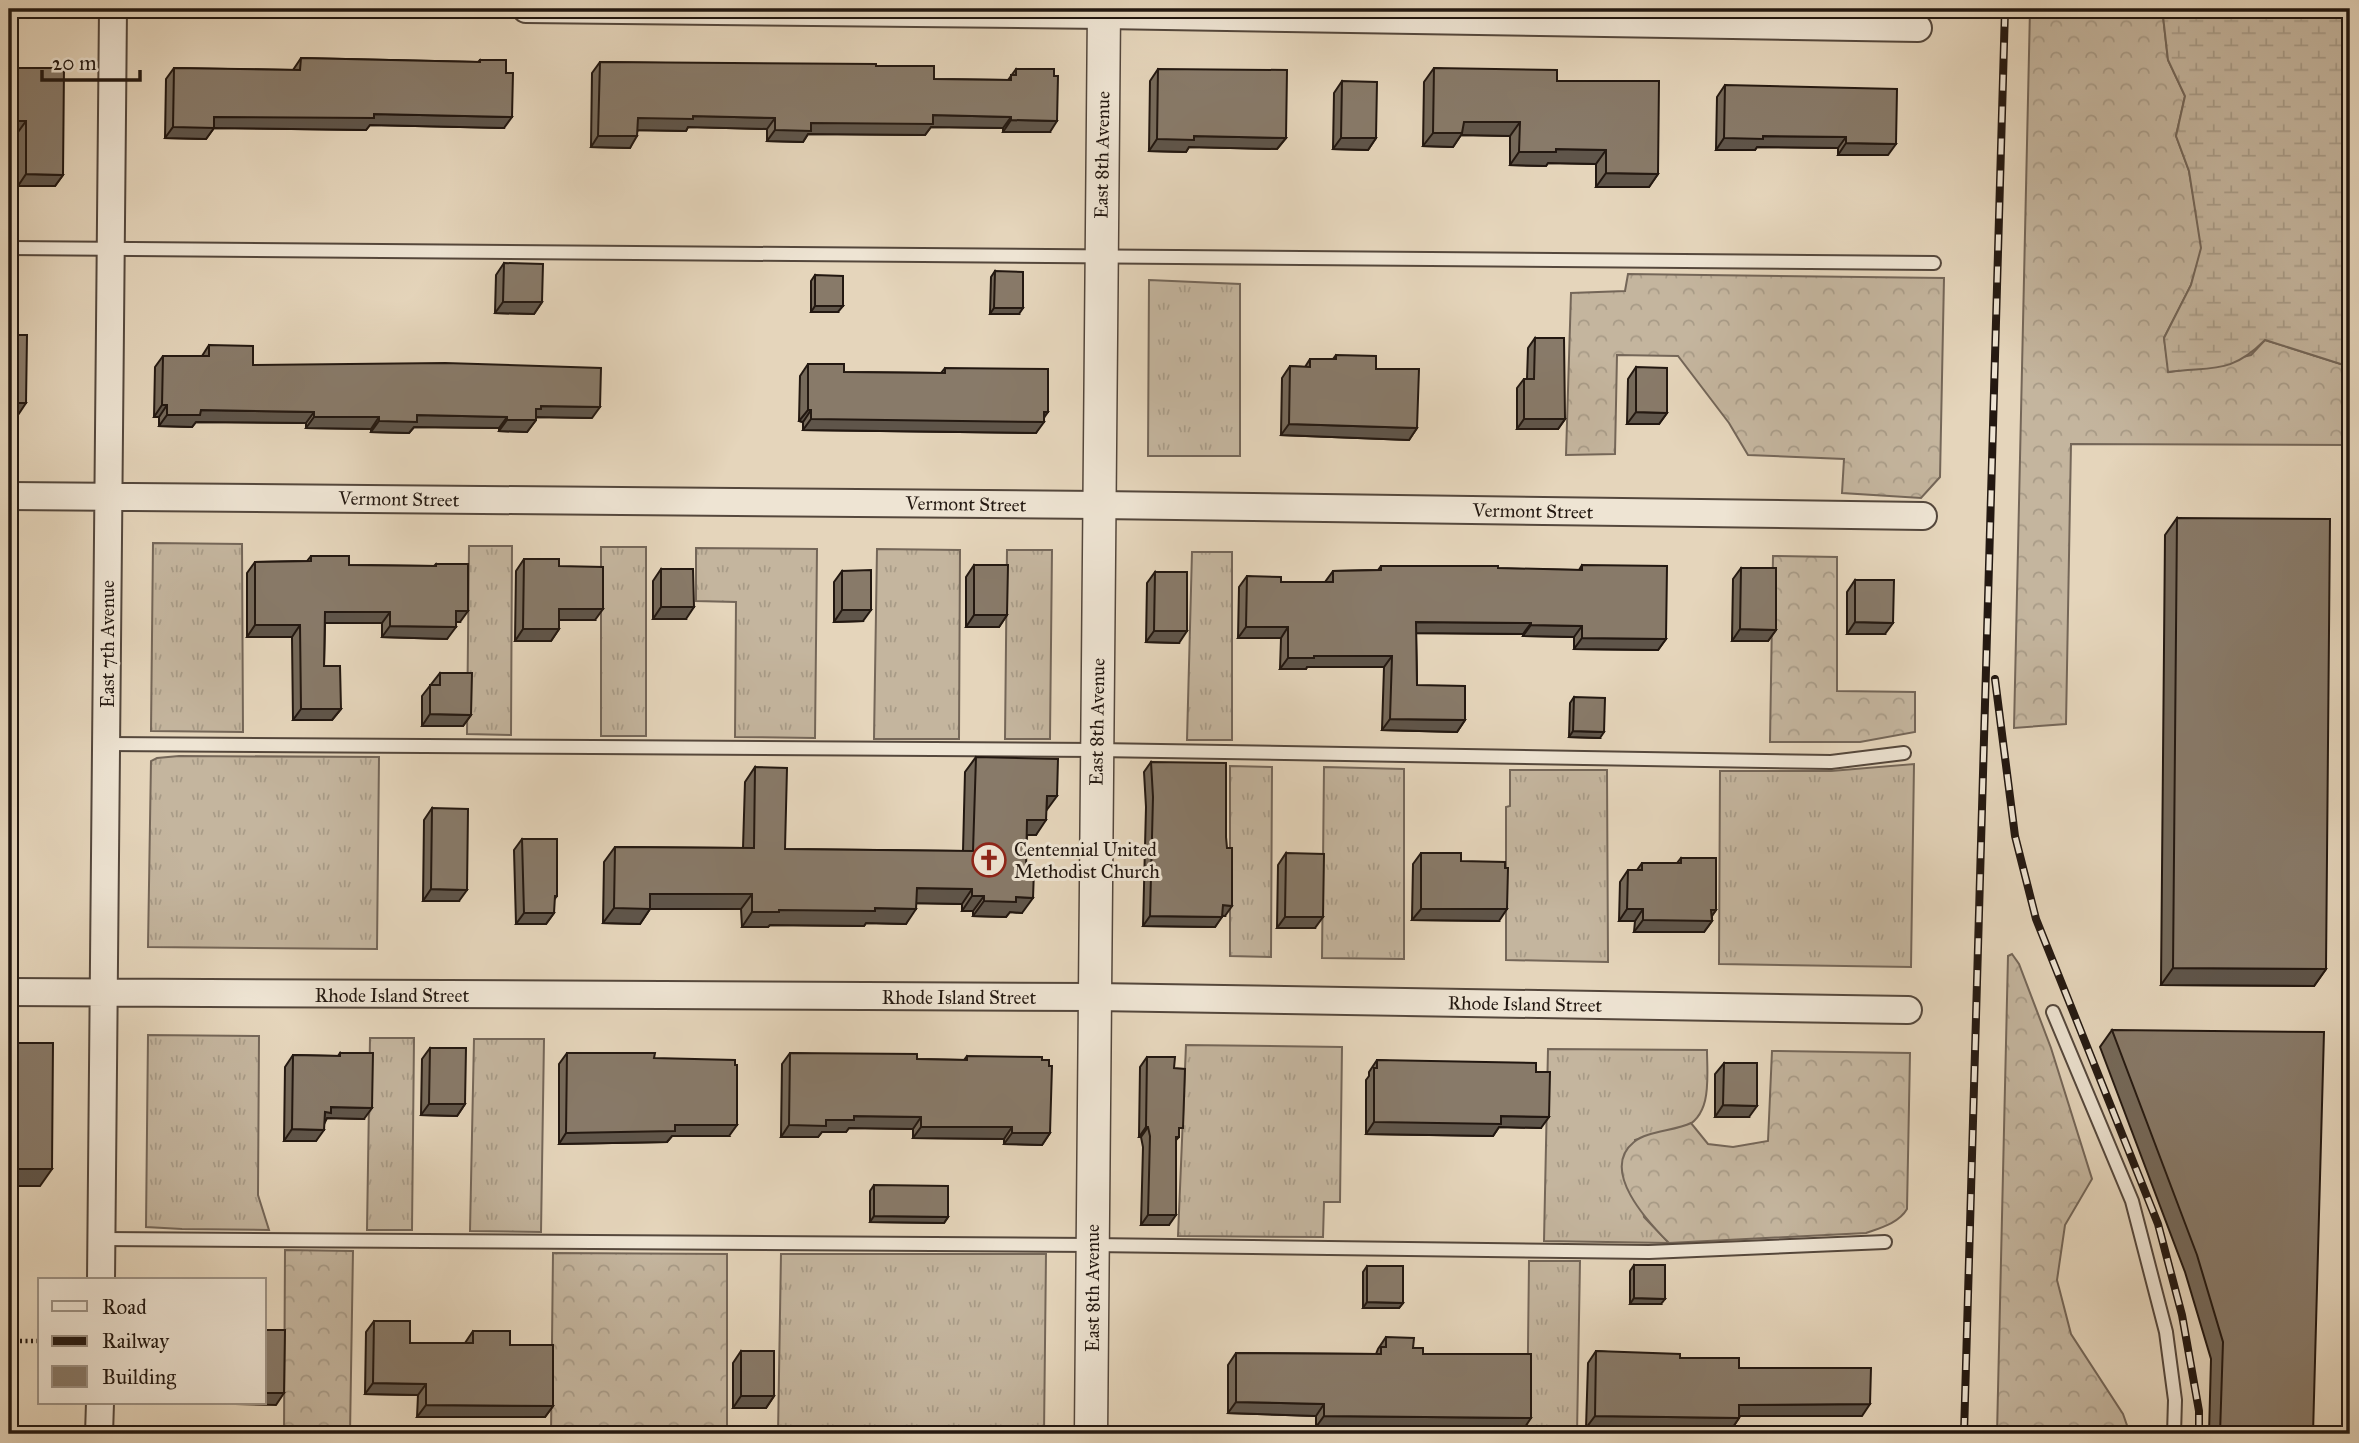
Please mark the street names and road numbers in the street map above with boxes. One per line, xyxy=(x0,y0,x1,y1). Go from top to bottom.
street label: East 8th Avenue xyxy=(1089,91,1115,219)
street label: Vermont Street xyxy=(337,486,460,512)
street label: Vermont Street xyxy=(904,491,1027,517)
street label: Vermont Street xyxy=(1471,498,1594,524)
street label: East 7th Avenue xyxy=(96,580,119,708)
street label: East 8th Avenue xyxy=(1084,658,1110,786)
street label: Rhode Island Street xyxy=(315,984,469,1007)
street label: Rhode Island Street xyxy=(882,986,1036,1009)
street label: Rhode Island Street xyxy=(1448,991,1603,1017)
street label: East 8th Avenue xyxy=(1081,1224,1104,1352)

